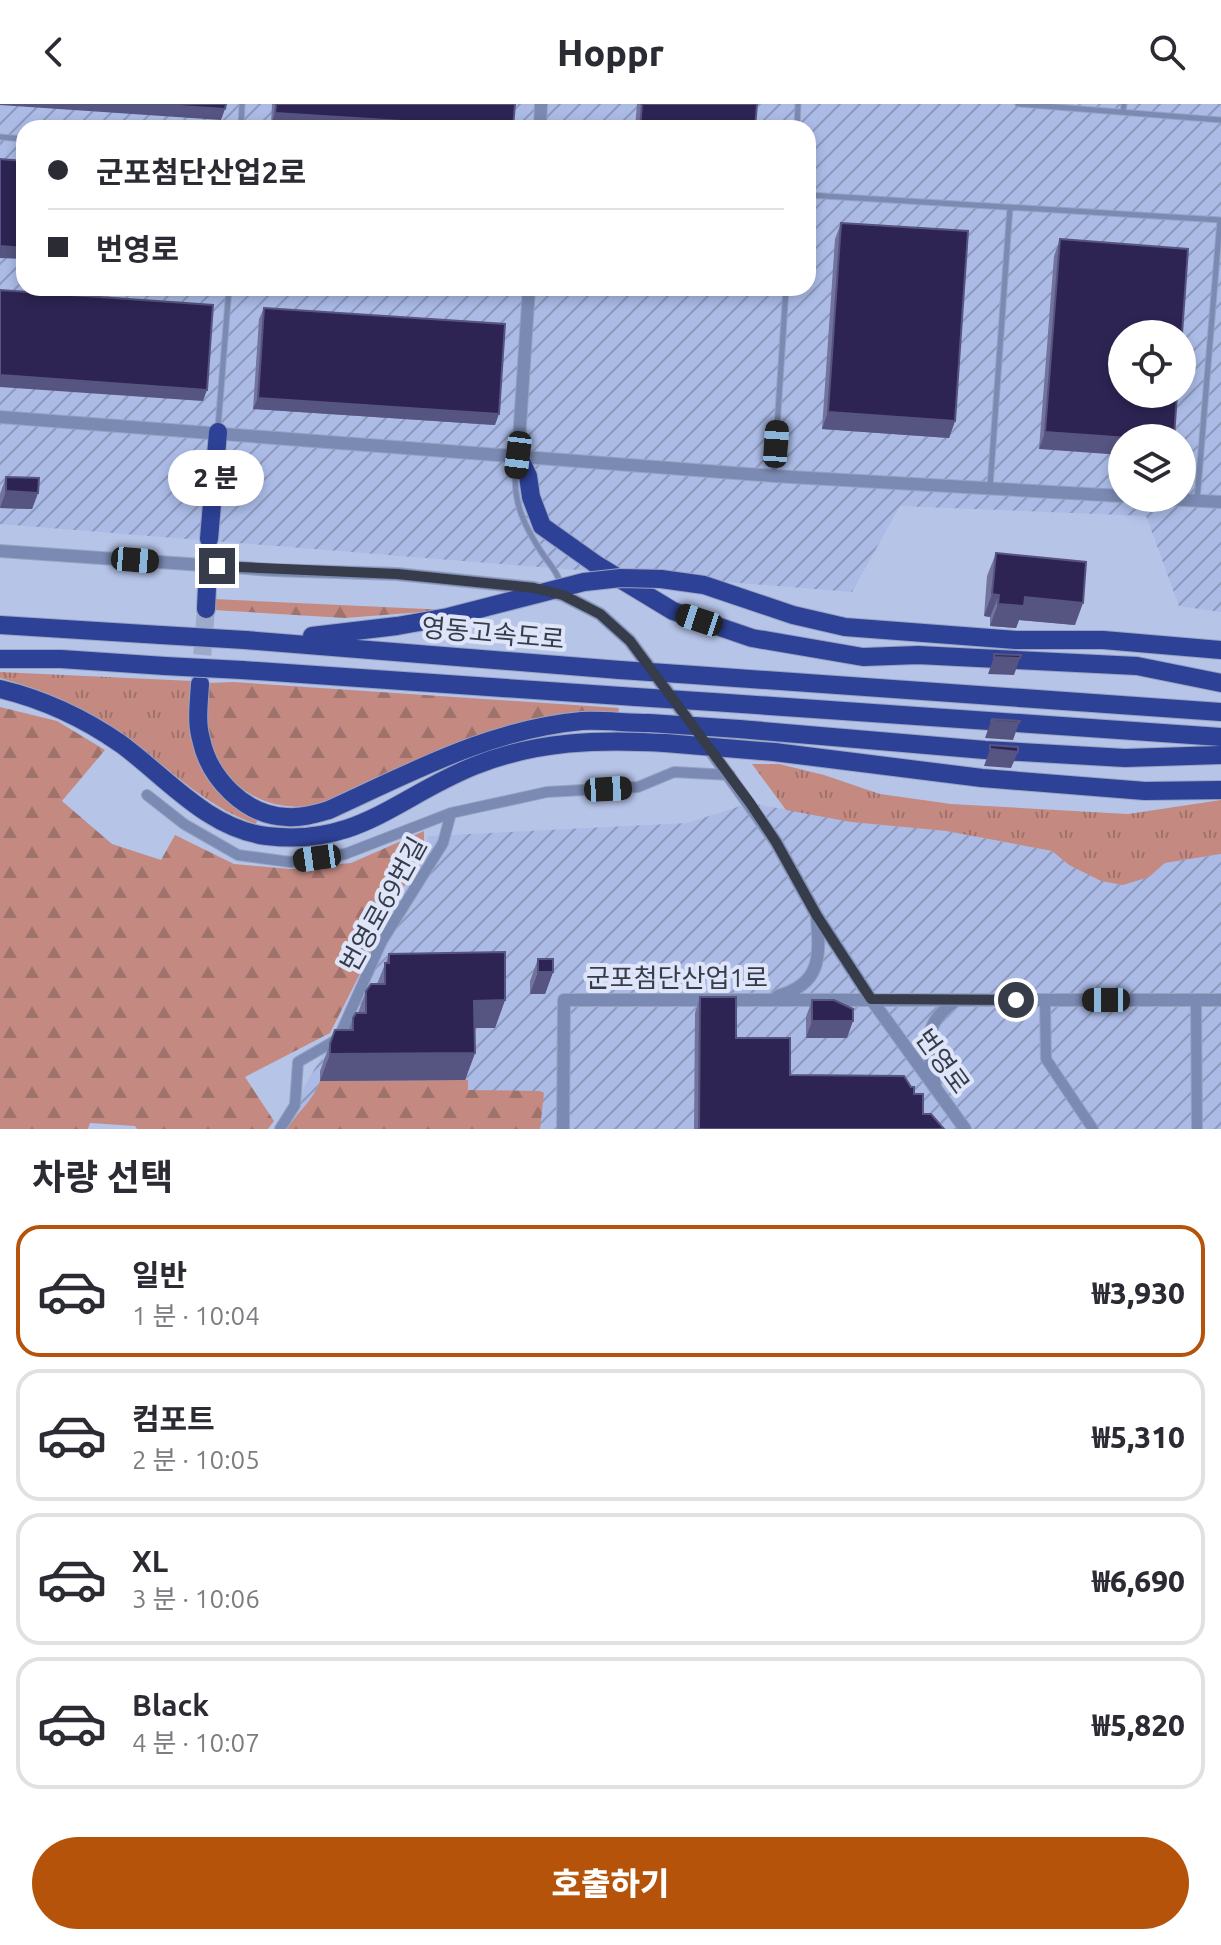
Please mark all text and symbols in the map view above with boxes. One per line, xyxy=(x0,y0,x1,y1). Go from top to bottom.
icon: back xyxy=(32,30,76,74)
icon: search xyxy=(1145,30,1189,74)
text: Hoppr xyxy=(557,32,664,73)
text: 군포첨단산업2로 xyxy=(96,155,306,189)
text: 번영로 xyxy=(96,232,179,266)
map controls xyxy=(1108,320,1196,512)
button: locate xyxy=(1108,320,1196,408)
car xyxy=(762,419,790,469)
button: layers xyxy=(1108,424,1196,512)
car xyxy=(503,430,533,480)
callout: 2 분 xyxy=(169,450,265,506)
text: 2 분 xyxy=(194,463,238,492)
car xyxy=(110,546,160,574)
route end xyxy=(199,548,235,584)
car xyxy=(672,601,726,639)
street label: 영동고속도로 xyxy=(420,612,566,654)
car xyxy=(583,776,633,802)
street label: 번영로69번길 xyxy=(334,832,432,976)
car xyxy=(292,843,342,873)
street label: 군포첨단산업1로 xyxy=(586,963,768,992)
route start xyxy=(998,982,1034,1018)
car xyxy=(1082,988,1130,1012)
street label: 번영로 xyxy=(910,1023,976,1099)
text: 차량 선택 xyxy=(32,1156,173,1197)
icon: car xyxy=(36,1255,108,1327)
text: 일반 xyxy=(132,1258,187,1292)
text: ₩3,930 xyxy=(1092,1276,1185,1310)
text: 1 분 · 10:04 xyxy=(132,1301,260,1330)
icon: car xyxy=(36,1399,108,1471)
text: 컴포트 xyxy=(132,1402,215,1436)
text: ₩5,310 xyxy=(1092,1420,1185,1454)
text: 2 분 · 10:05 xyxy=(132,1445,260,1474)
icon: car xyxy=(36,1543,108,1615)
text: XL xyxy=(132,1544,168,1578)
text: ₩6,690 xyxy=(1092,1564,1185,1598)
text: 3 분 · 10:06 xyxy=(132,1584,260,1613)
icon: car xyxy=(36,1687,108,1759)
text: Black xyxy=(132,1688,209,1722)
text: ₩5,820 xyxy=(1092,1708,1185,1742)
text: 4 분 · 10:07 xyxy=(132,1728,260,1757)
button: 호출하기 xyxy=(32,1837,1189,1929)

